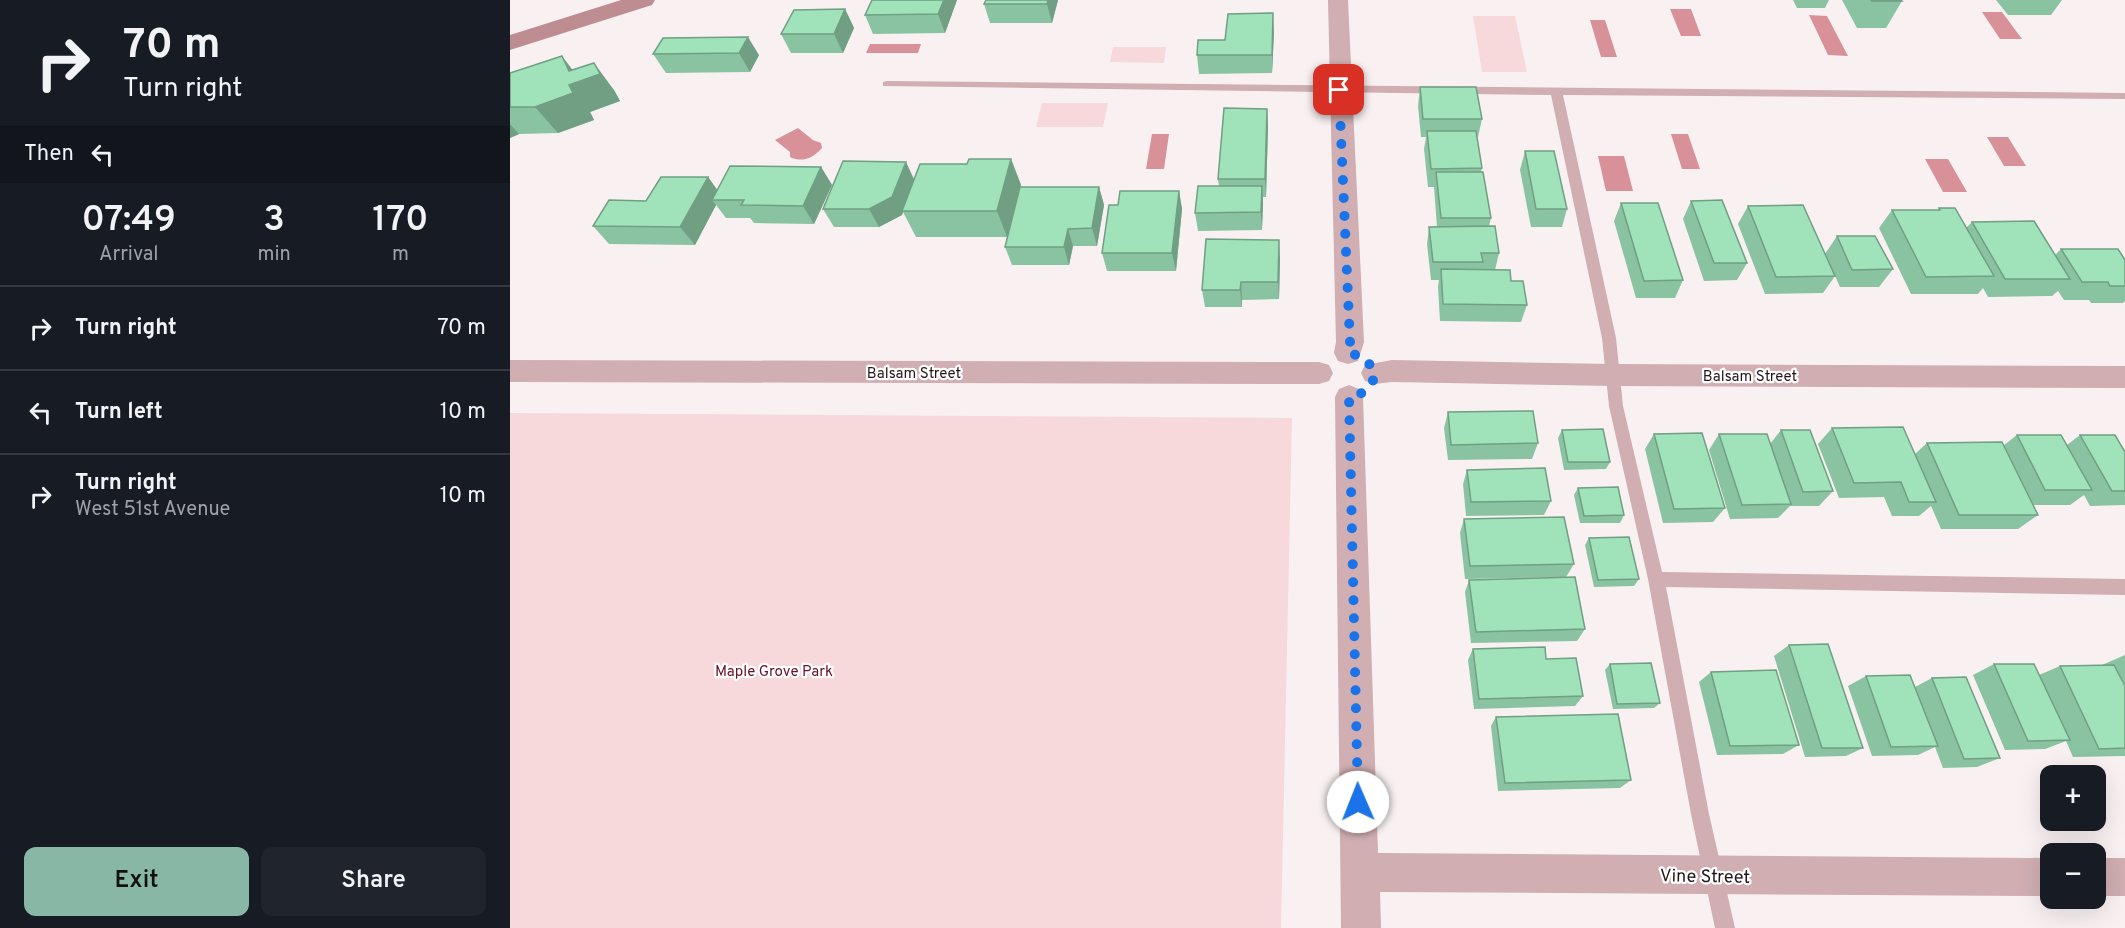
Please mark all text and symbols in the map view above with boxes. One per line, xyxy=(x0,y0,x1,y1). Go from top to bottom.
text: 70 m xyxy=(123,20,221,73)
icon: right xyxy=(24,24,102,102)
pin xyxy=(1313,64,1364,115)
text: Turn right xyxy=(123,72,242,106)
icon: arrive xyxy=(1322,73,1355,106)
icon: left xyxy=(86,138,119,171)
text: Then xyxy=(24,141,74,168)
text: 07:49 xyxy=(81,198,176,244)
text: 3 xyxy=(263,198,285,244)
text: 170 xyxy=(372,198,429,244)
text: Arrival xyxy=(99,242,159,268)
text: min xyxy=(257,242,291,268)
text: m xyxy=(392,242,409,268)
icon: right xyxy=(24,312,57,345)
text: Turn right xyxy=(75,315,177,342)
text: 70 m xyxy=(437,315,486,342)
street label: Balsam Street xyxy=(867,365,961,384)
street label: Balsam Street xyxy=(1703,368,1797,387)
icon: left xyxy=(24,396,57,429)
text: Turn left xyxy=(75,399,163,426)
text: 10 m xyxy=(440,399,486,426)
text: Turn right xyxy=(75,470,177,497)
icon: right xyxy=(24,480,57,513)
text: 10 m xyxy=(440,483,486,510)
text: West 51st Avenue xyxy=(75,497,230,523)
park label: Maple Grove Park xyxy=(715,663,833,682)
map controls xyxy=(2040,765,2106,909)
button: + xyxy=(2040,765,2106,831)
position arrow xyxy=(1326,770,1390,834)
button: − xyxy=(2040,843,2106,909)
button: Exit xyxy=(24,847,249,916)
button: Share xyxy=(261,847,486,916)
street label: Vine Street xyxy=(1660,865,1750,890)

